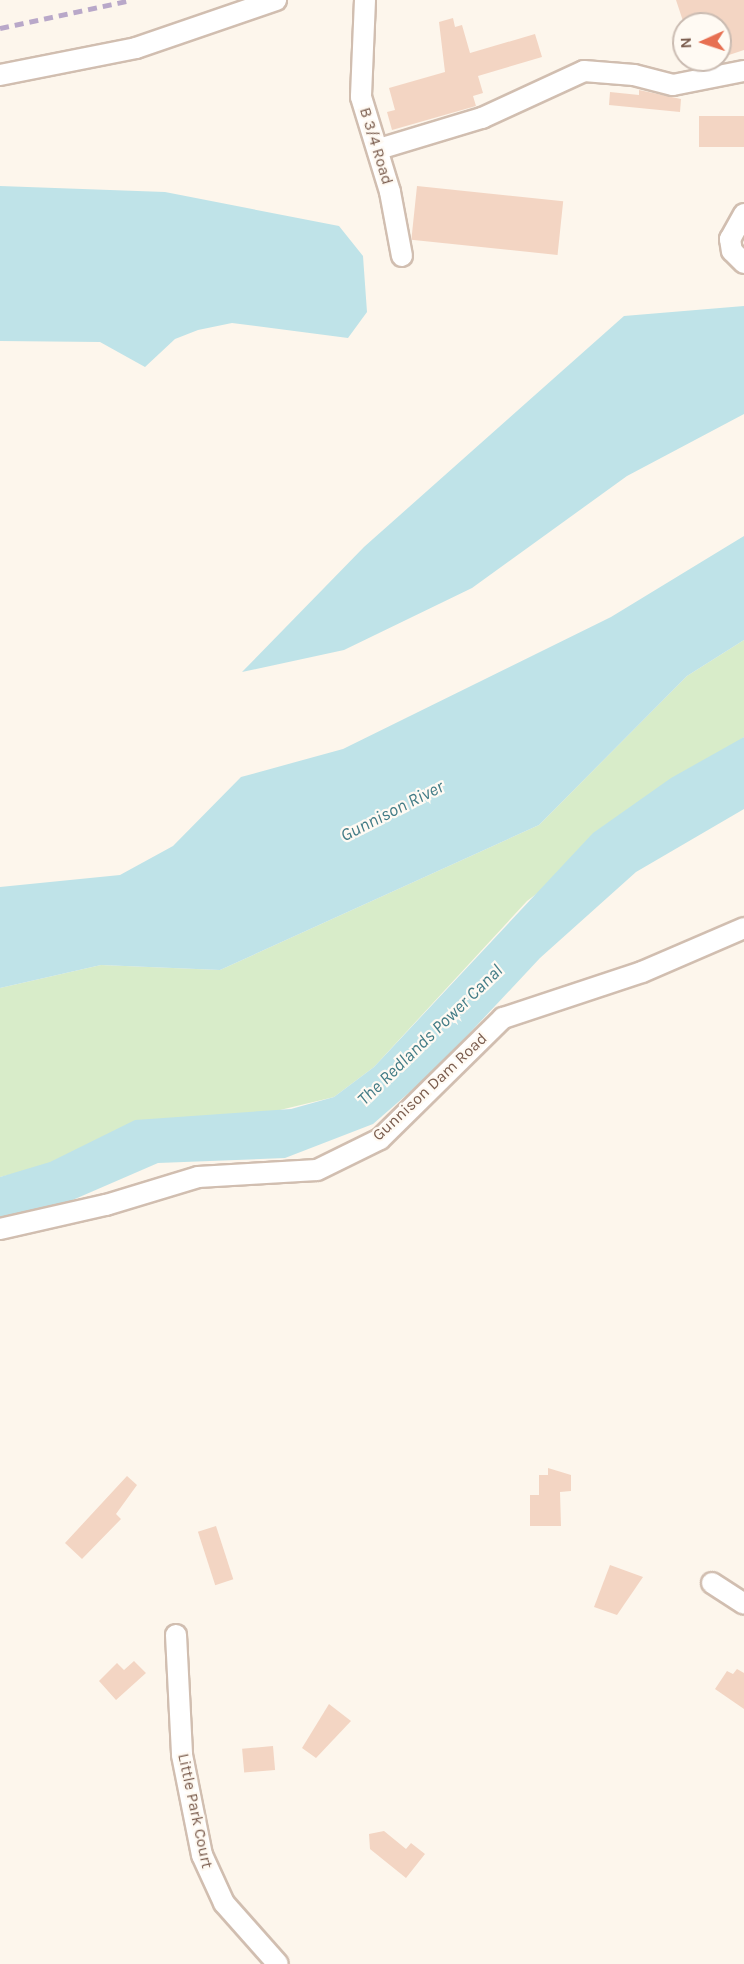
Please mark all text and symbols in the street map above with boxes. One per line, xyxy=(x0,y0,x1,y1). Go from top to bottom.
north arrow xyxy=(672,12,732,72)
text: N xyxy=(676,37,695,49)
street label: B 3/4 Road xyxy=(355,105,397,187)
water label: Gunnison River xyxy=(337,776,447,846)
water label: The Redlands Power Canal xyxy=(353,960,507,1110)
street label: Gunnison Dam Road xyxy=(369,1029,491,1145)
street label: Little Park Court xyxy=(173,1752,217,1870)

